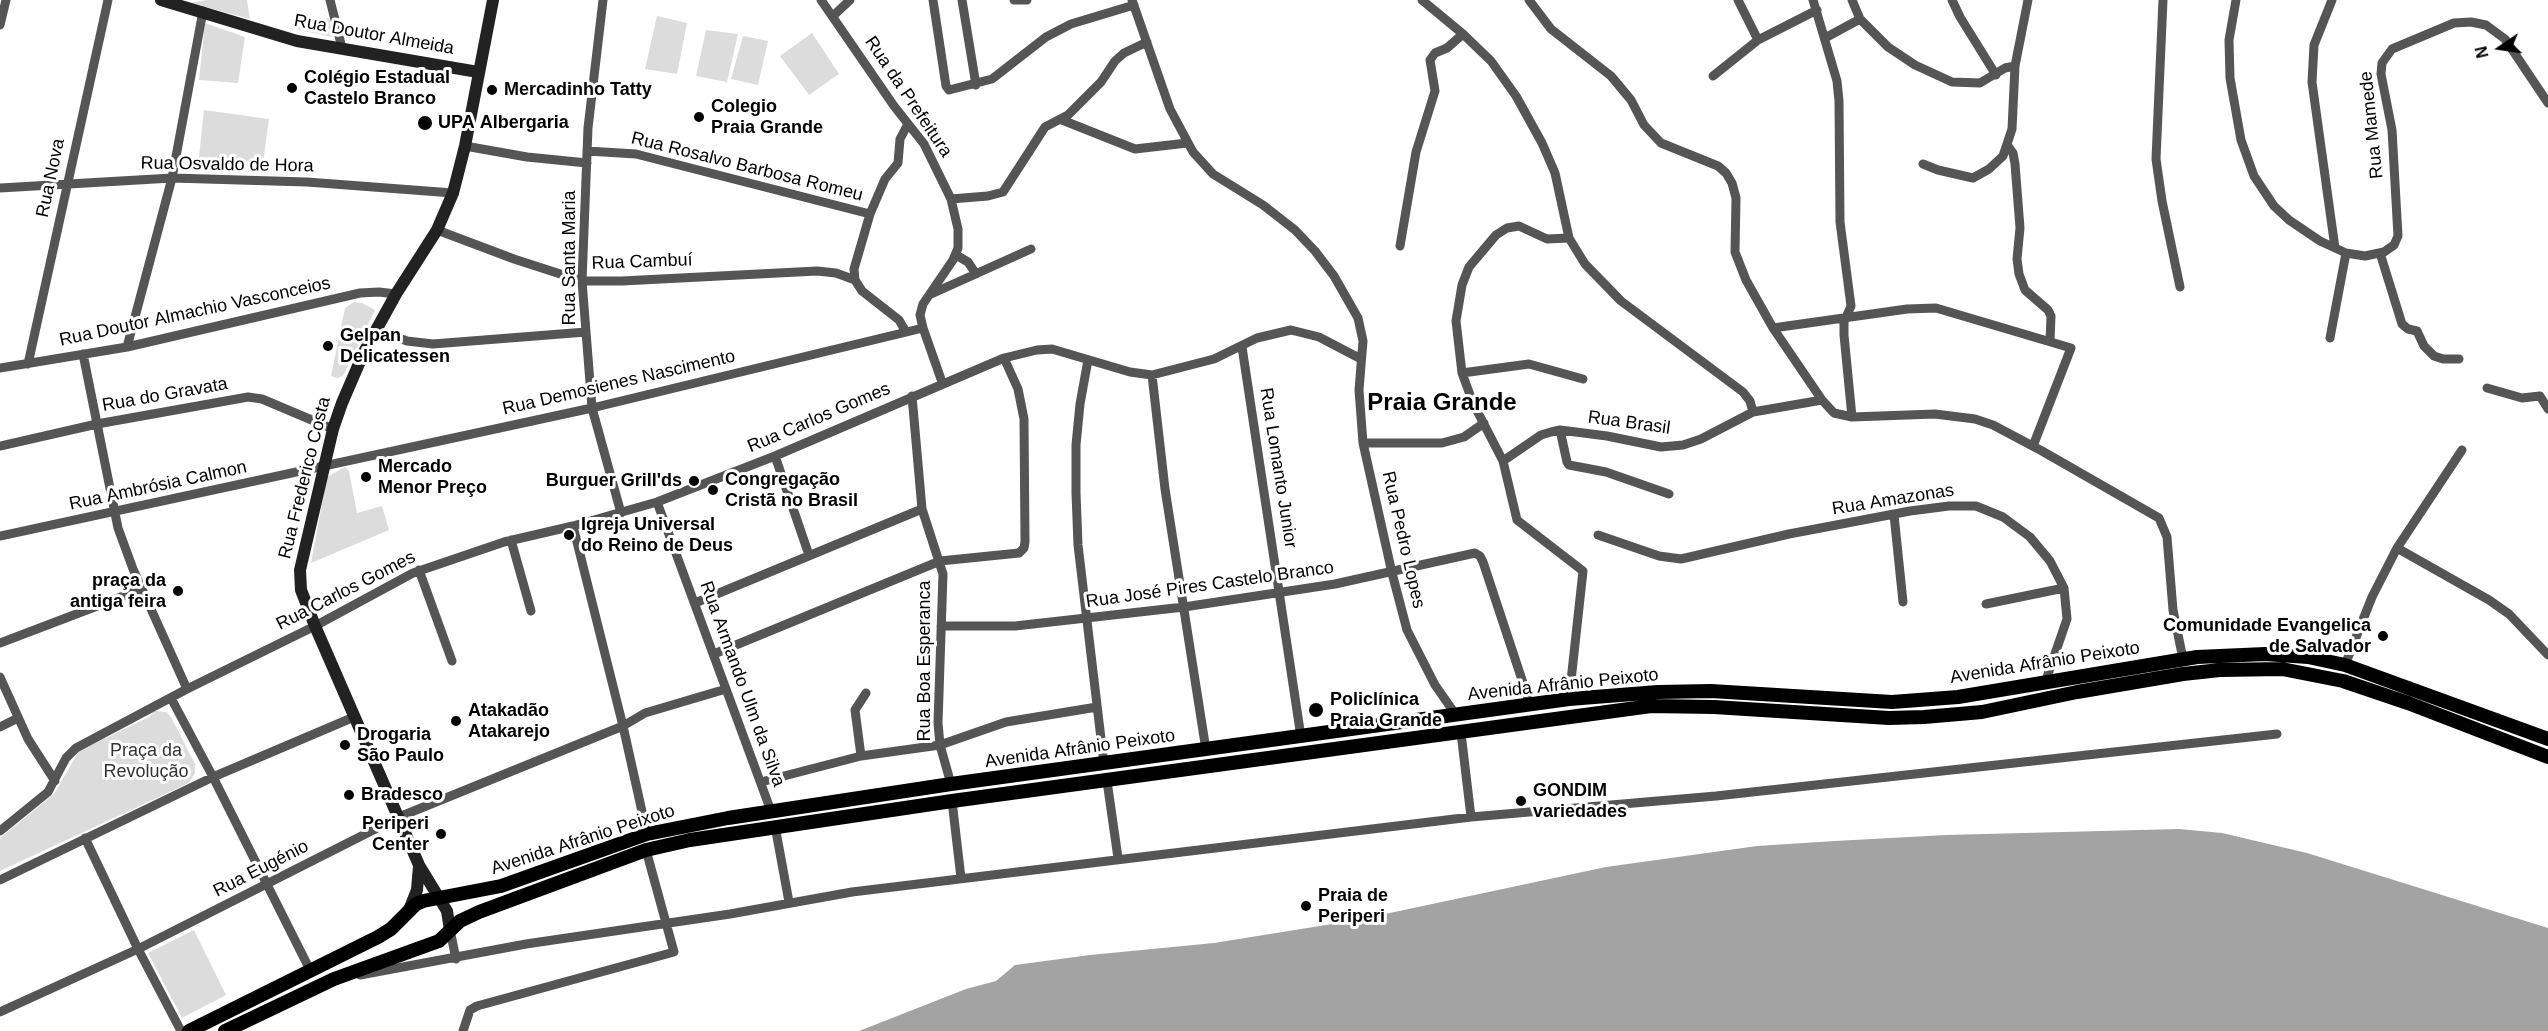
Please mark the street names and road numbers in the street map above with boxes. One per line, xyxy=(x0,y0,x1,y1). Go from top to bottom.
street label: Rua Doutor Almeida xyxy=(292,10,456,60)
street label: Rua da Prefeitura xyxy=(860,32,956,162)
street label: Rua Mamede xyxy=(2356,70,2388,180)
street label: Rua Rosalvo Barbosa Romeu xyxy=(629,128,865,206)
street label: Rua Nova xyxy=(32,137,70,219)
street label: Rua Osvaldo de Hora xyxy=(140,153,314,177)
street label: Rua Santa Maria xyxy=(559,190,581,326)
street label: Rua Cambuí xyxy=(591,249,693,275)
street label: Rua Doutor Almachio Vasconceios xyxy=(57,273,333,351)
street label: Rua Demosienes Nascimento xyxy=(501,346,737,420)
street label: Rua do Gravata xyxy=(101,373,229,417)
street label: Rua Carlos Gomes xyxy=(744,378,894,458)
street label: Rua Lomanto Junior xyxy=(1255,386,1301,550)
street label: Rua Frederico Costa xyxy=(274,395,336,561)
street label: Rua Brasil xyxy=(1586,407,1672,439)
street label: Rua Ambrósia Calmon xyxy=(67,457,249,515)
street label: Rua Pedro Lopes xyxy=(1377,469,1429,611)
street label: Rua Amazonas xyxy=(1831,480,1955,520)
street label: Rua Carlos Gomes xyxy=(273,547,419,635)
street label: Rua José Pires Castelo Branco xyxy=(1085,557,1335,613)
street label: Rua Armando Ulm da Silva xyxy=(695,578,789,790)
street label: Rua Boa Esperanca xyxy=(914,580,936,742)
street label: Avenida Afrânio Peixoto xyxy=(1949,637,2141,689)
street label: Avenida Afrânio Peixoto xyxy=(1466,664,1660,706)
street label: Avenida Afrânio Peixoto xyxy=(984,725,1176,773)
street label: Avenida Afrânio Peixoto xyxy=(488,800,678,880)
street label: Rua Eugénio xyxy=(210,836,312,902)

